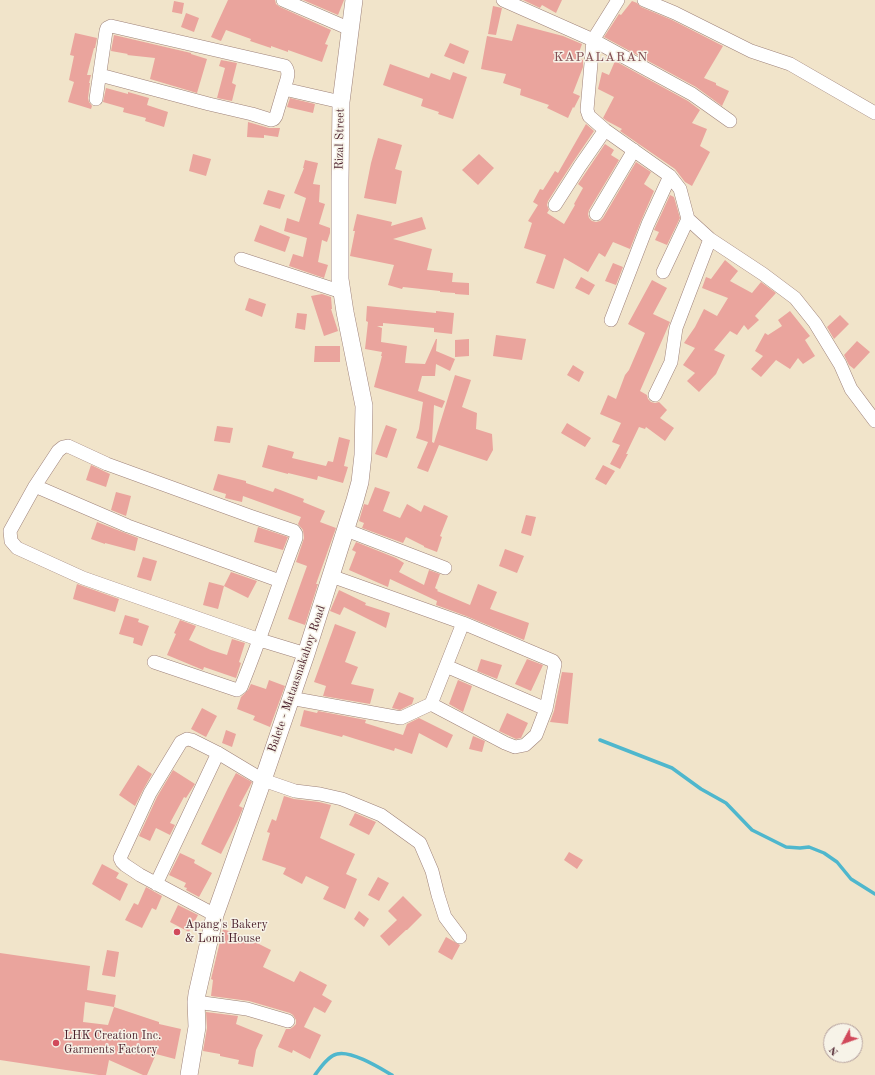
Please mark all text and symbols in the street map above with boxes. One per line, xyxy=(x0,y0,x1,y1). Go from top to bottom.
district label: KAPALARAN xyxy=(554,50,648,66)
street label: Rizal Street xyxy=(332,108,348,170)
street label: Balete - Mataasnakahoy Road xyxy=(265,604,329,754)
place label: Apang's Bakery & Lomi House xyxy=(185,918,268,946)
marker: Apang's Bakery & Lomi House xyxy=(172,927,182,937)
north arrow xyxy=(823,1023,863,1063)
place label: LHK Creation Inc. Garments Factory xyxy=(64,1029,161,1057)
marker: LHK Creation Inc. Garments Factory xyxy=(51,1038,61,1048)
text: N xyxy=(827,1044,841,1057)

